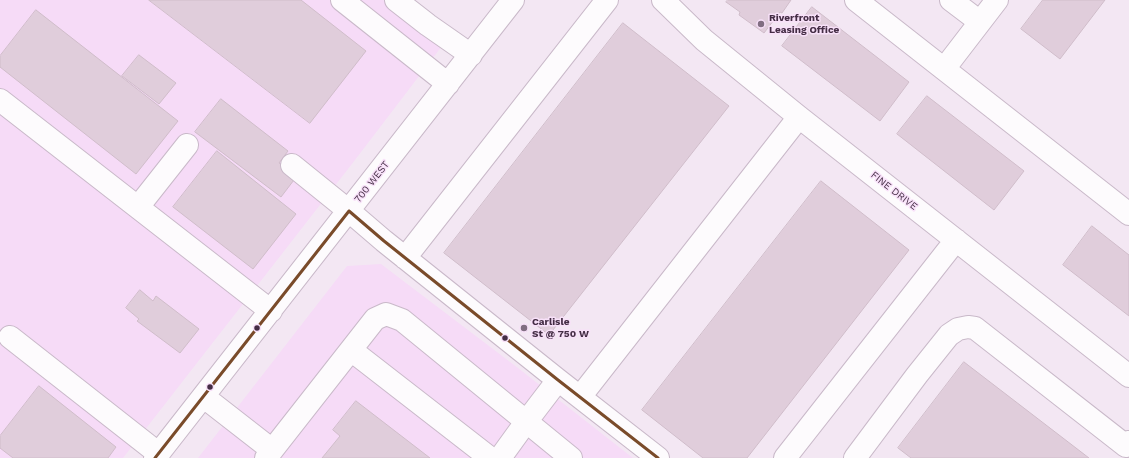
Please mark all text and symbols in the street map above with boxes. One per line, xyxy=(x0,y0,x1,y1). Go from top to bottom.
place label: Riverfront Leasing Office xyxy=(769,12,839,36)
marker: Riverfront Leasing Office xyxy=(756,19,766,29)
street label: 700 WEST xyxy=(352,159,392,205)
street label: FINE DRIVE xyxy=(868,169,920,213)
place label: Carlisle St @ 750 W xyxy=(532,316,589,340)
unlabelled marker xyxy=(252,323,262,333)
marker: Carlisle St @ 750 W xyxy=(519,323,529,333)
unlabelled marker xyxy=(500,333,510,343)
unlabelled marker xyxy=(205,382,215,392)

